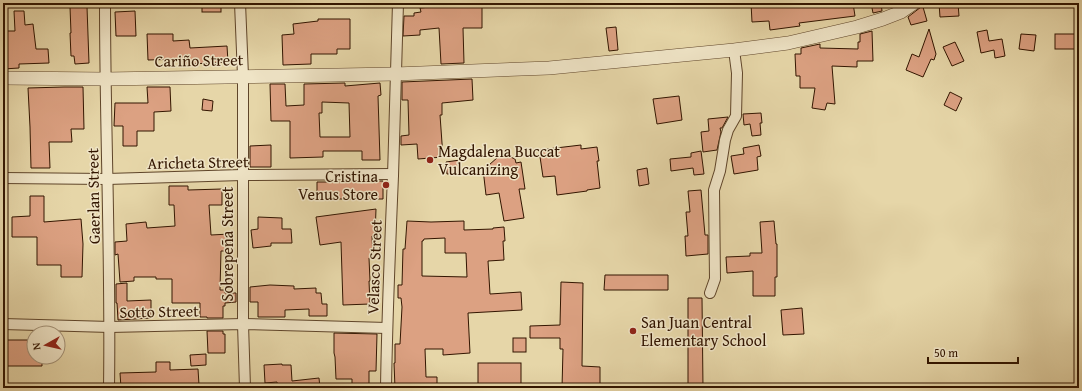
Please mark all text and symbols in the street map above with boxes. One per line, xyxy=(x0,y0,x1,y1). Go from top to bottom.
street label: Cariño Street xyxy=(155,47,244,73)
place label: Magdalena Buccat Vulcanizing xyxy=(438,139,560,181)
street label: Gaerlan Street xyxy=(80,147,106,244)
street label: Aricheta Street xyxy=(147,149,249,175)
marker: Magdalena Buccat Vulcanizing xyxy=(425,155,435,165)
place label: Cristina Venus Store xyxy=(298,164,378,206)
marker: Cristina Venus Store xyxy=(381,180,391,190)
street label: Sobrepeña Street xyxy=(215,186,239,301)
street label: Velasco Street xyxy=(360,219,388,315)
street label: Sotto Street xyxy=(119,298,199,324)
place label: San Juan Central Elementary School xyxy=(641,310,767,352)
north arrow xyxy=(26,325,66,365)
marker: San Juan Central Elementary School xyxy=(628,326,638,336)
scale bar xyxy=(928,339,1018,365)
text: N xyxy=(28,341,45,351)
text: 50 m xyxy=(934,344,958,361)

